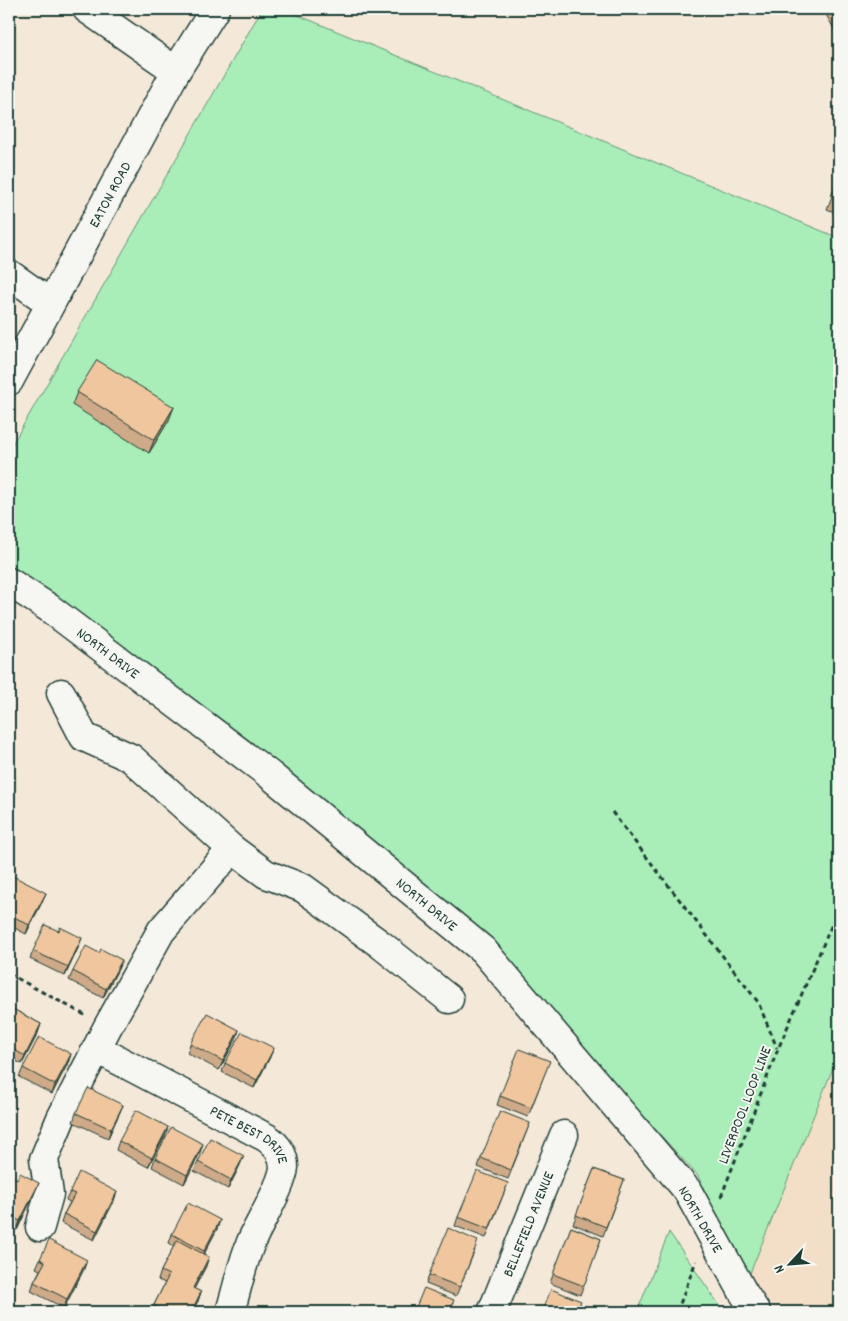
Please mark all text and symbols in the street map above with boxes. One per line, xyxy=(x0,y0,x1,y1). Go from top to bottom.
street label: EATON ROAD xyxy=(84,158,138,232)
street label: NORTH DRIVE xyxy=(71,623,143,686)
street label: NORTH DRIVE xyxy=(390,874,462,938)
street label: LIVERPOOL LOOP LINE xyxy=(713,1044,778,1168)
street label: PETE BEST DRIVE xyxy=(205,1101,293,1166)
street label: BELLEFIELD AVENUE xyxy=(498,1168,561,1281)
street label: NORTH DRIVE xyxy=(671,1182,727,1258)
north arrow xyxy=(766,1238,816,1288)
text: N xyxy=(770,1261,791,1276)

